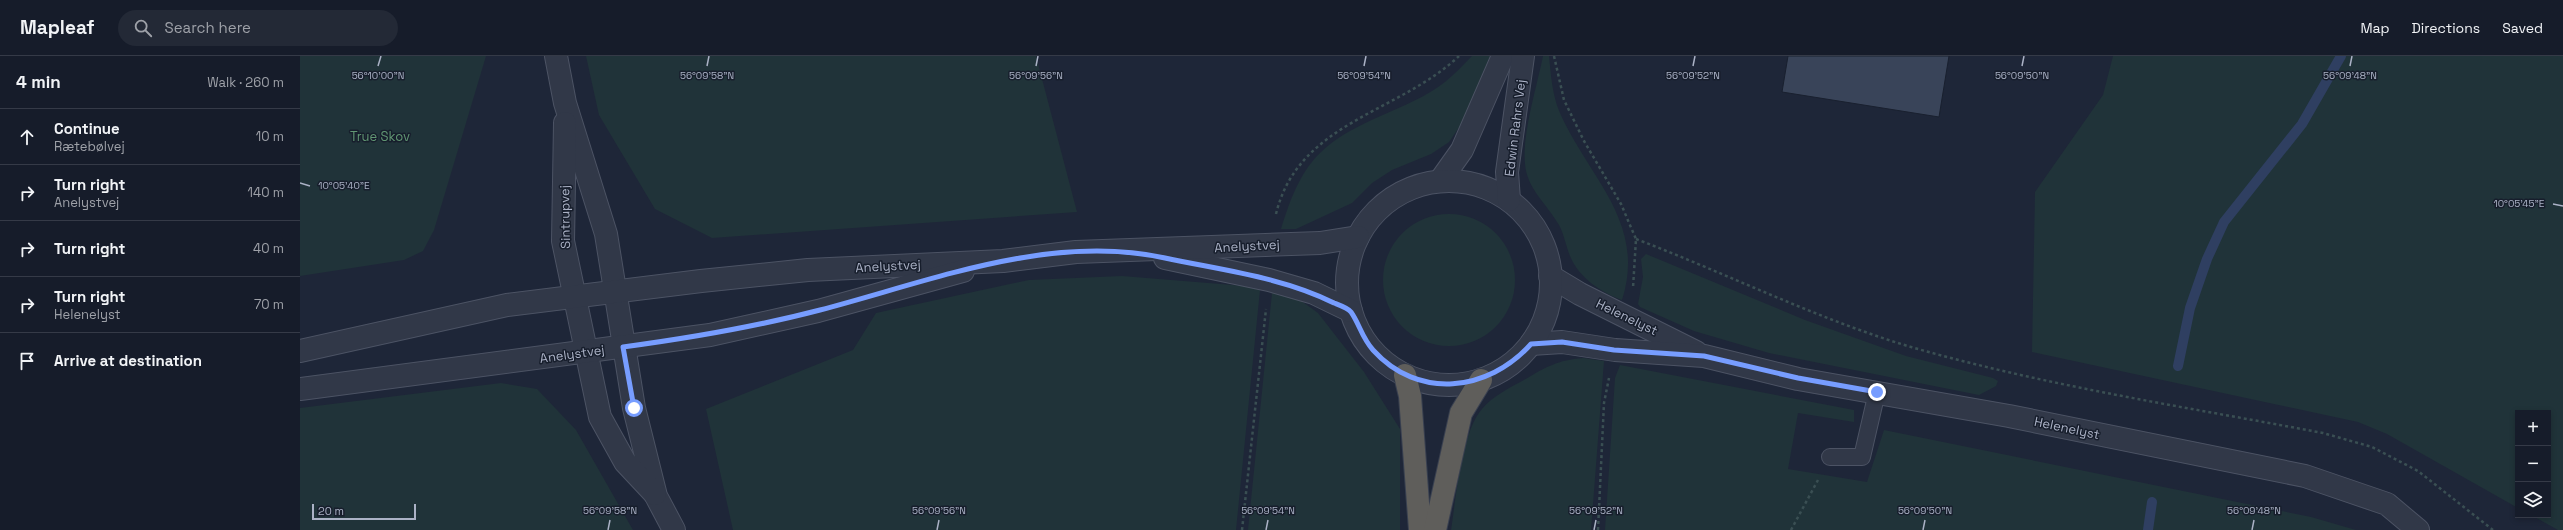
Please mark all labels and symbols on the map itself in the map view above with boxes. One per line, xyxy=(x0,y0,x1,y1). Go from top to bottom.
text: 56°10'00"N xyxy=(352,69,404,82)
text: 56°09'58"N xyxy=(680,69,734,82)
text: 56°09'56"N xyxy=(1009,69,1063,82)
text: 56°09'54"N xyxy=(1337,69,1391,82)
text: 56°09'52"N xyxy=(1666,69,1720,82)
text: 56°09'50"N xyxy=(1995,69,2049,82)
text: 56°09'48"N xyxy=(2323,69,2377,82)
street label: Edwin Rahrs Vej xyxy=(1501,79,1529,177)
park label: True Skov xyxy=(350,128,410,145)
text: 10°05'40"E xyxy=(318,179,370,192)
street label: Sintrupvej xyxy=(556,185,574,249)
text: 10°05'45"E xyxy=(2493,197,2545,210)
street label: Anelystvej xyxy=(1214,236,1280,256)
street label: Anelystvej xyxy=(855,256,921,276)
street label: Helenelyst xyxy=(1593,295,1661,339)
street label: Anelystvej xyxy=(538,341,606,367)
route end xyxy=(1868,383,1886,401)
route start xyxy=(625,399,643,417)
street label: Helenelyst xyxy=(2033,413,2101,443)
scale bar xyxy=(312,502,416,521)
text: 56°09'58"N xyxy=(583,504,637,517)
text: 56°09'56"N xyxy=(912,504,966,517)
text: 56°09'54"N xyxy=(1241,504,1295,517)
text: 56°09'52"N xyxy=(1569,504,1623,517)
text: 56°09'50"N xyxy=(1898,504,1952,517)
text: 56°09'48"N xyxy=(2227,504,2281,517)

